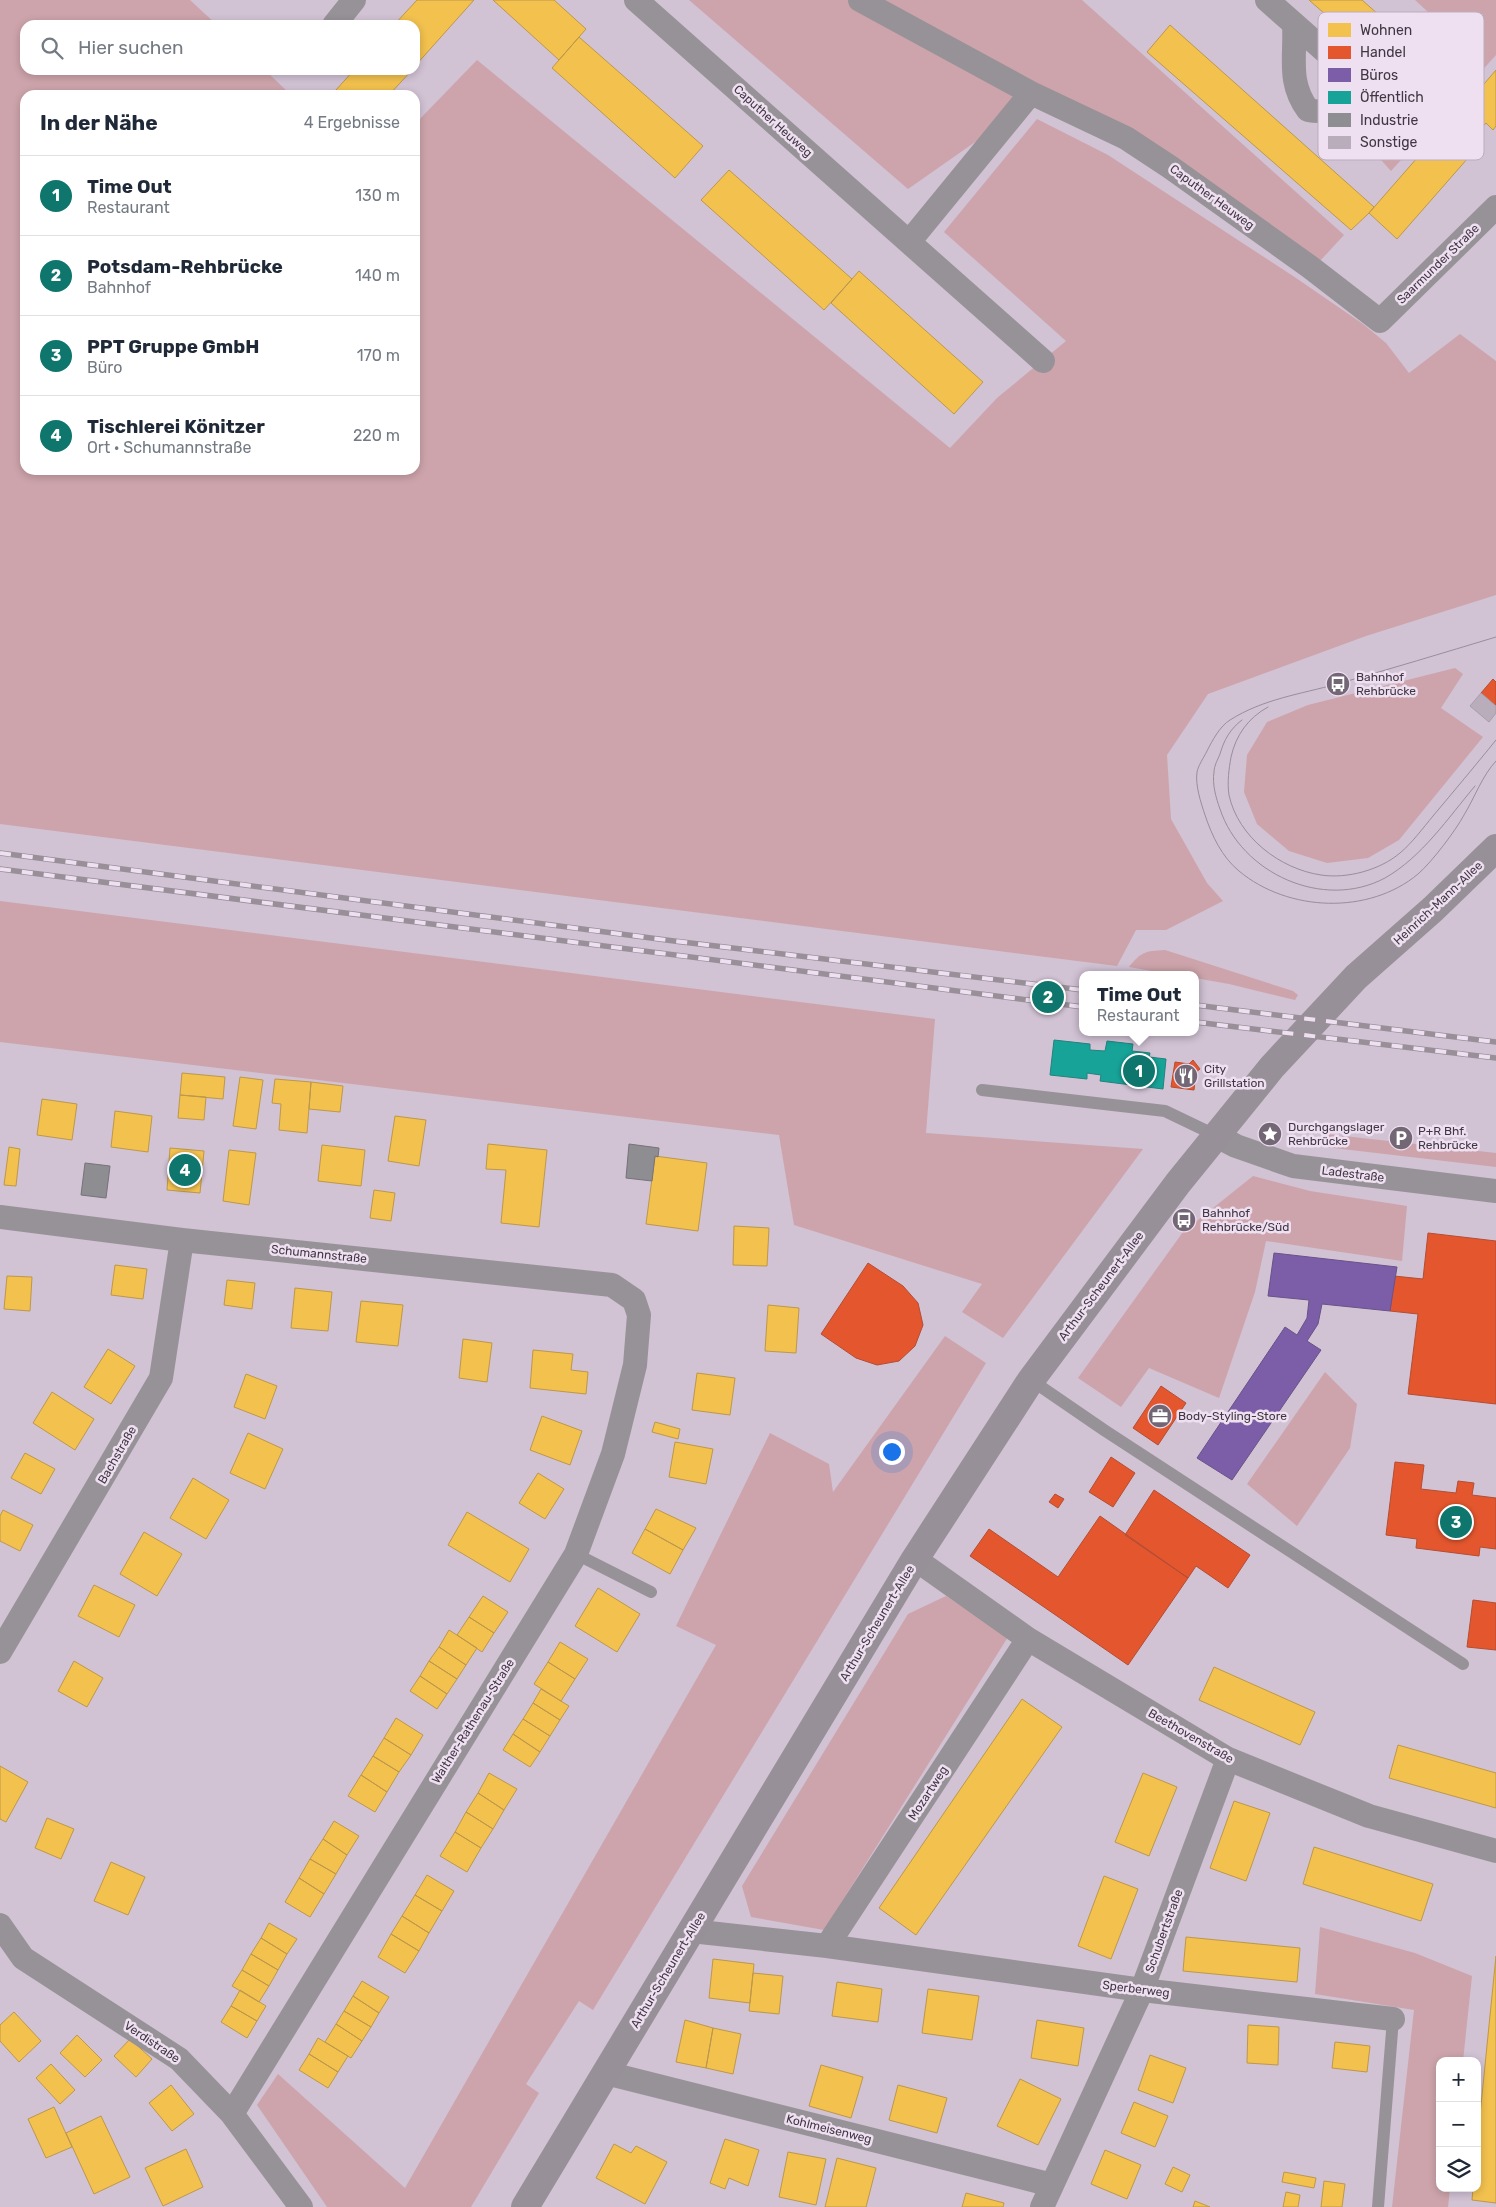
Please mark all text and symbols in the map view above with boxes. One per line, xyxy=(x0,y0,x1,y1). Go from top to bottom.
legend xyxy=(1318,12,1484,160)
search box xyxy=(20,20,420,75)
text: Wohnen xyxy=(1360,22,1412,39)
icon: search xyxy=(38,34,66,62)
text: Hier suchen xyxy=(78,36,184,59)
text: Handel xyxy=(1360,44,1406,61)
text: Büros xyxy=(1360,67,1398,84)
street label: Caputher Heuweg xyxy=(731,82,815,160)
text: Öffentlich xyxy=(1360,89,1424,106)
text: In der Nähe xyxy=(40,110,158,135)
text: Industrie xyxy=(1360,112,1418,129)
text: 4 Ergebnisse xyxy=(304,113,400,132)
text: Sonstige xyxy=(1360,134,1418,151)
street label: Caputher Heuweg xyxy=(1167,162,1257,232)
text: Time Out xyxy=(87,175,172,198)
text: 1 xyxy=(52,186,60,205)
text: 130 m xyxy=(355,186,400,205)
text: Restaurant xyxy=(87,198,170,217)
street label: Saarmunder Straße xyxy=(1394,221,1482,307)
text: Potsdam-Rehbrücke xyxy=(87,255,283,278)
text: 2 xyxy=(51,266,61,285)
text: 140 m xyxy=(355,266,400,285)
text: Bahnhof xyxy=(87,278,151,297)
text: PPT Gruppe GmbH xyxy=(87,335,259,358)
text: 3 xyxy=(51,346,61,365)
text: 170 m xyxy=(357,346,400,365)
text: Büro xyxy=(87,358,122,377)
text: Tischlerei Könitzer xyxy=(87,415,265,438)
text: 4 xyxy=(51,426,61,445)
text: 220 m xyxy=(353,426,400,445)
text: Ort · Schumannstraße xyxy=(87,438,251,457)
place label: Bahnhof Rehbrücke xyxy=(1356,670,1416,698)
bus stop icon: Bahnhof Rehbrücke xyxy=(1325,671,1351,697)
street label: Heinrich-Mann-Allee xyxy=(1391,858,1485,948)
popup xyxy=(1079,971,1199,1036)
pin: 2 xyxy=(1032,978,1064,1016)
text: Time Out xyxy=(1097,983,1181,1006)
text: Restaurant xyxy=(1097,1006,1180,1025)
pin: 1 xyxy=(1123,1052,1155,1090)
place label: City Grillstation xyxy=(1204,1062,1265,1090)
restaurant icon: City Grillstation xyxy=(1173,1063,1199,1089)
place label: Durchgangslager Rehbrücke xyxy=(1288,1120,1385,1148)
place icon: Durchgangslager Rehbrücke xyxy=(1257,1121,1283,1147)
place label: P+R Bhf. Rehbrücke xyxy=(1418,1124,1478,1152)
parking icon: P+R Bhf. Rehbrücke xyxy=(1388,1125,1414,1151)
pin: 4 xyxy=(169,1151,201,1189)
street label: Ladestraße xyxy=(1321,1163,1385,1185)
place label: Bahnhof Rehbrücke/Süd xyxy=(1202,1206,1289,1234)
bus stop icon: Bahnhof Rehbrücke/Süd xyxy=(1171,1207,1197,1233)
street label: Arthur-Scheunert-Allee xyxy=(1055,1229,1147,1343)
street label: Schumannstraße xyxy=(270,1242,368,1266)
office icon: Body-Styling-Store xyxy=(1147,1403,1173,1429)
place label: Body-Styling-Store xyxy=(1178,1409,1287,1423)
street label: Bachstraße xyxy=(95,1423,139,1486)
your location xyxy=(879,1439,905,1465)
pin: 3 xyxy=(1440,1503,1472,1541)
street label: Arthur-Scheunert-Allee xyxy=(837,1562,917,1684)
street label: Walther-Rathenau-Straße xyxy=(429,1656,517,1786)
street label: Beethovenstraße xyxy=(1146,1706,1236,1766)
street label: Mozartweg xyxy=(905,1763,951,1823)
street label: Schubertstraße xyxy=(1142,1887,1186,1974)
street label: Arthur-Scheunert-Allee xyxy=(628,1909,708,2031)
street label: Sperberweg xyxy=(1102,1978,1170,2000)
street label: Verdistraße xyxy=(122,2018,183,2066)
map controls xyxy=(1436,2057,1481,2192)
button: + xyxy=(1436,2057,1481,2102)
button: − xyxy=(1436,2102,1481,2147)
street label: Kohlmeisenweg xyxy=(785,2112,873,2146)
button: layers xyxy=(1436,2147,1481,2192)

